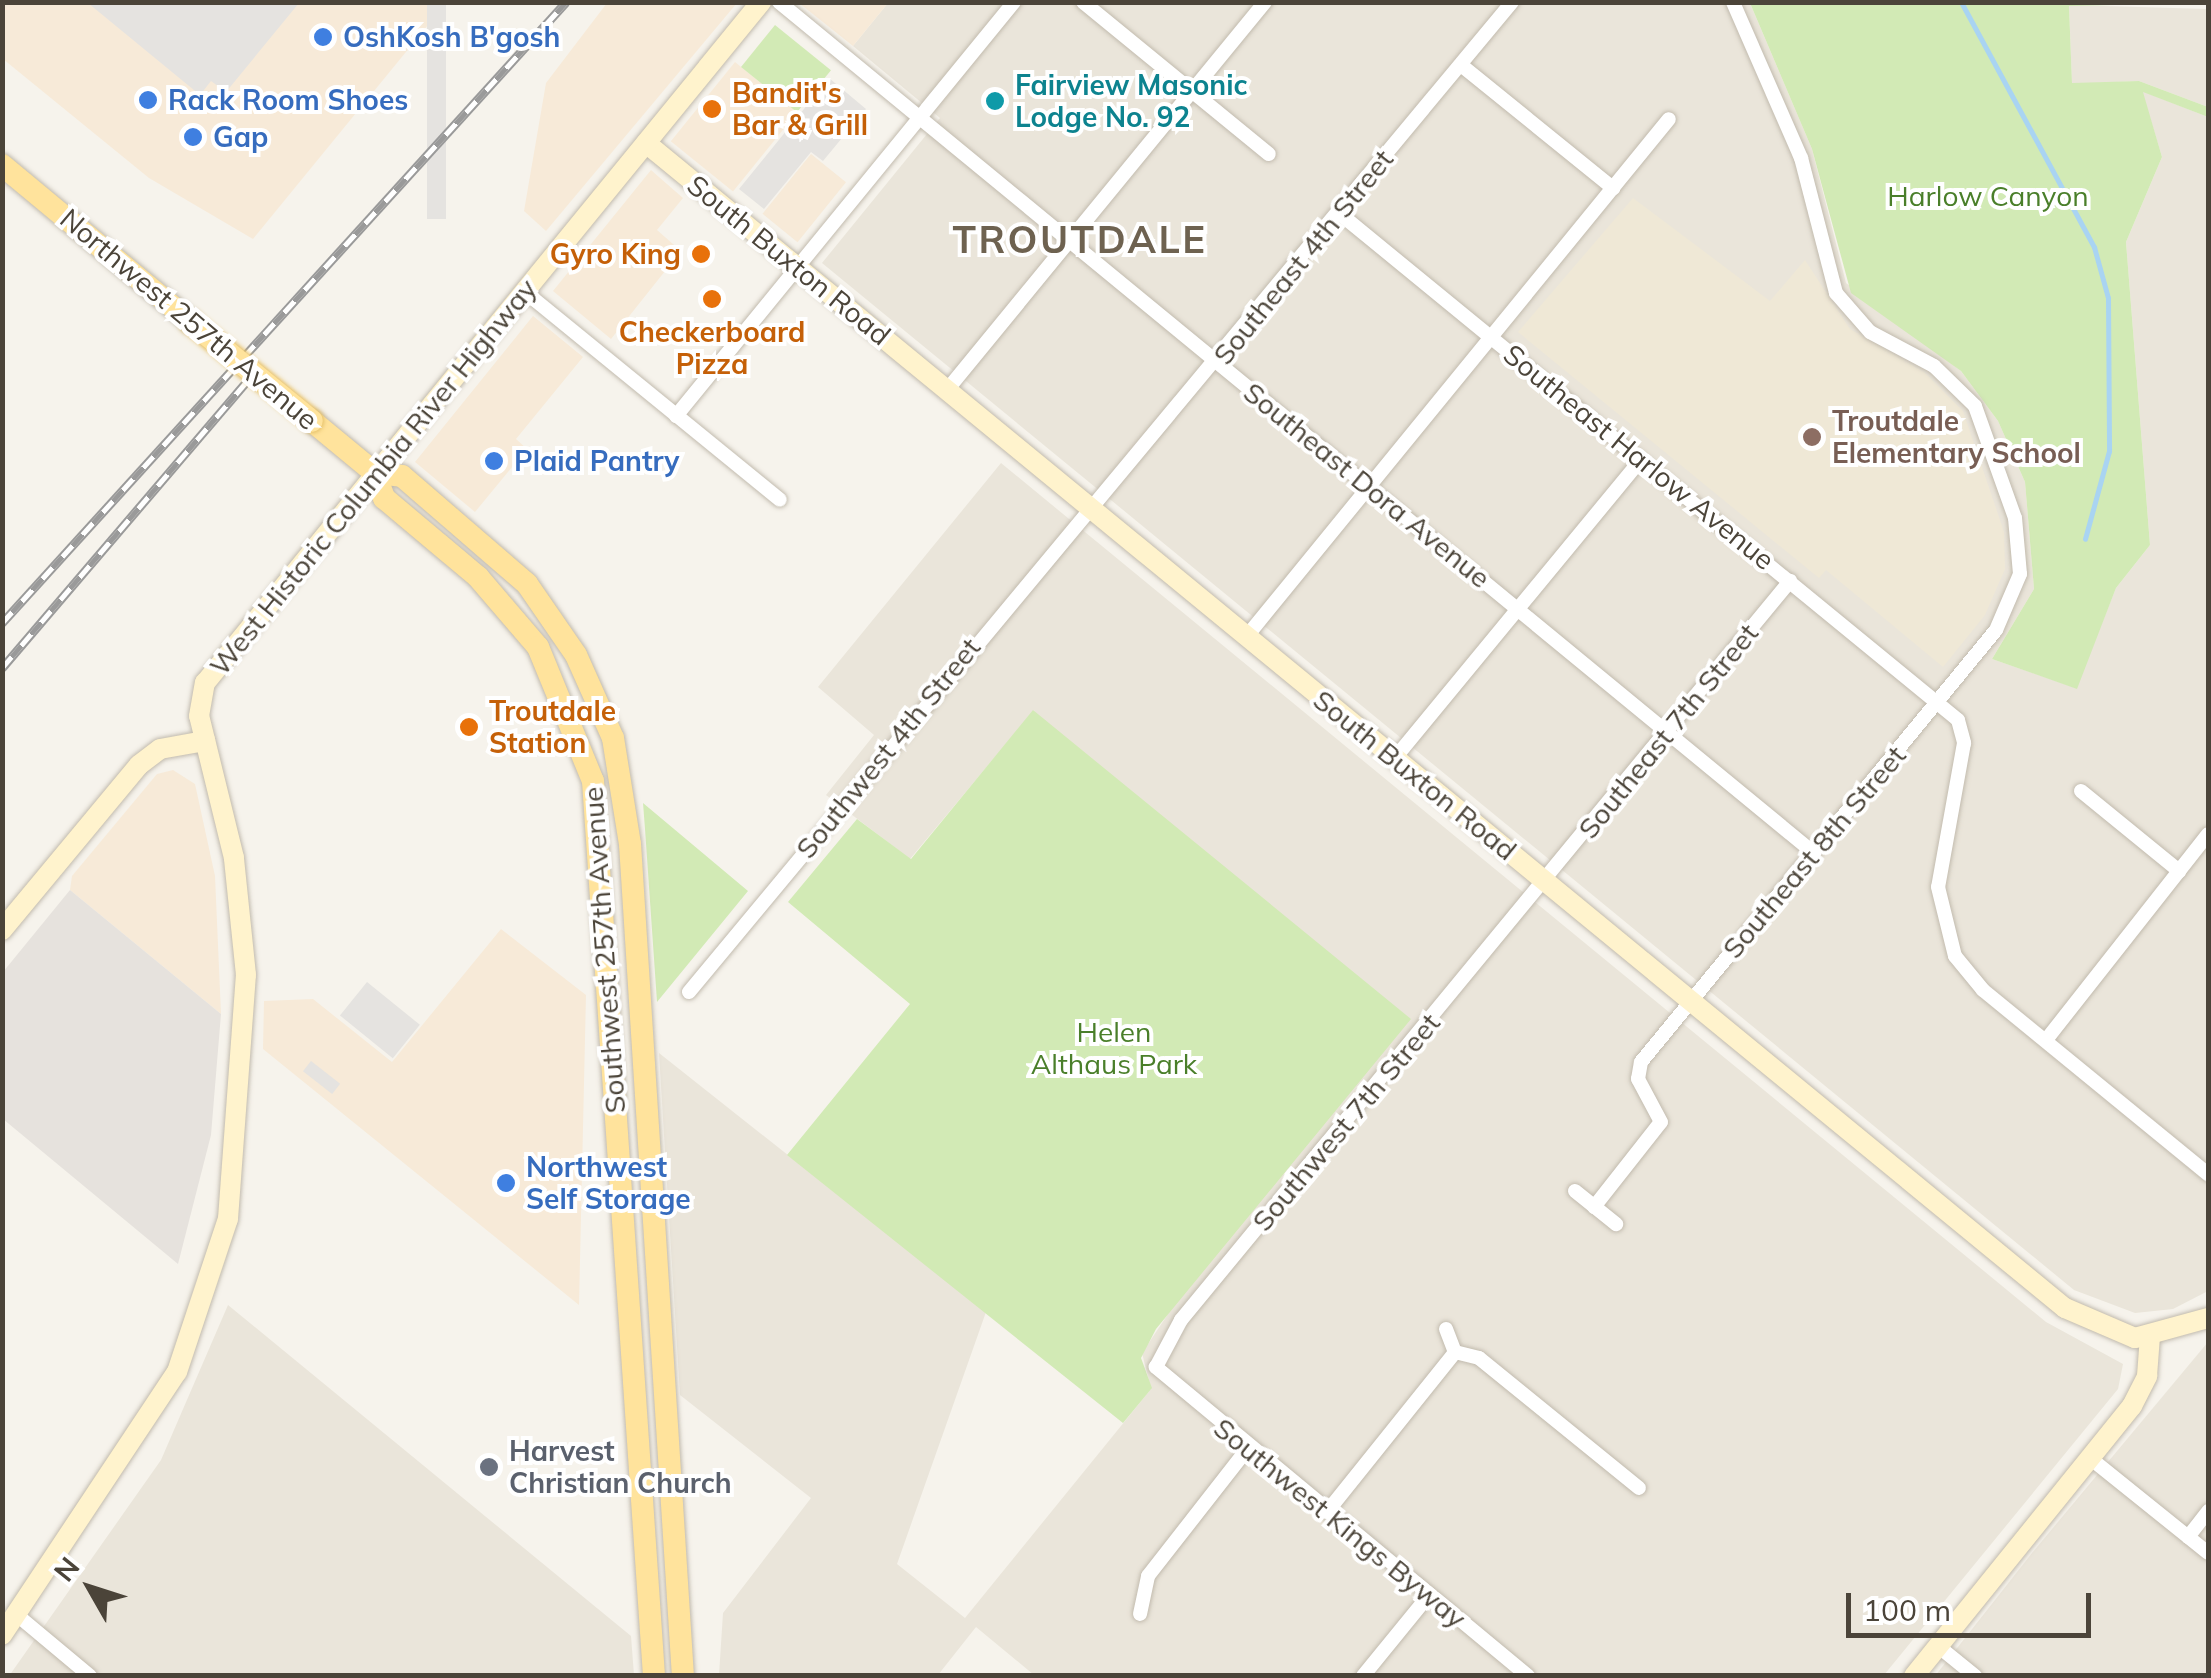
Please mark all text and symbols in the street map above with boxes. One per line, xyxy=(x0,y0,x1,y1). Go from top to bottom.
place label: OshKosh B'gosh xyxy=(343,20,560,54)
marker: OshKosh B'gosh xyxy=(312,26,334,48)
place label: Fairview Masonic Lodge No. 92 xyxy=(1015,68,1248,134)
place label: Bandit's Bar & Grill xyxy=(732,76,868,142)
place label: Rack Room Shoes xyxy=(168,83,408,117)
marker: Rack Room Shoes xyxy=(137,89,159,111)
marker: Fairview Masonic Lodge No. 92 xyxy=(984,90,1006,112)
marker: Bandit's Bar & Grill xyxy=(701,98,723,120)
place label: Gap xyxy=(213,120,268,154)
marker: Gap xyxy=(182,126,204,148)
street label: Southeast 4th Street xyxy=(1206,143,1400,371)
street label: South Buxton Road xyxy=(681,168,897,352)
park label: Harlow Canyon xyxy=(1887,179,2089,213)
street label: Northwest 257th Avenue xyxy=(54,202,324,436)
district label: TROUTDALE xyxy=(953,217,1207,263)
place label: Gyro King xyxy=(550,237,681,271)
marker: Gyro King xyxy=(690,243,712,265)
street label: West Historic Columbia River Highway xyxy=(202,272,544,682)
marker: Checkerboard Pizza xyxy=(701,288,723,310)
place label: Checkerboard Pizza xyxy=(619,315,805,381)
street label: Southeast Harlow Avenue xyxy=(1497,337,1781,577)
street label: Southeast Dora Avenue xyxy=(1237,375,1497,595)
place label: Troutdale Elementary School xyxy=(1832,404,2081,470)
marker: Troutdale Elementary School xyxy=(1801,426,1823,448)
place label: Plaid Pantry xyxy=(514,444,680,478)
marker: Plaid Pantry xyxy=(483,450,505,472)
street label: Southeast 7th Street xyxy=(1571,617,1765,845)
street label: Southwest 4th Street xyxy=(789,631,987,865)
street label: South Buxton Road xyxy=(1307,683,1523,867)
place label: Troutdale Station xyxy=(489,694,616,760)
marker: Troutdale Station xyxy=(458,716,480,738)
street label: Southeast 8th Street xyxy=(1716,739,1912,965)
street label: Southwest 257th Avenue xyxy=(576,786,632,1114)
street label: Southwest 7th Street xyxy=(1245,1006,1447,1238)
park label: Helen Althaus Park xyxy=(1031,1015,1197,1081)
place label: Northwest Self Storage xyxy=(526,1150,691,1216)
marker: Northwest Self Storage xyxy=(495,1172,517,1194)
street label: Southwest Kings Byway xyxy=(1207,1411,1473,1635)
place label: Harvest Christian Church xyxy=(509,1434,732,1500)
marker: Harvest Christian Church xyxy=(478,1456,500,1478)
north arrow xyxy=(40,1538,140,1638)
text: N xyxy=(46,1550,87,1588)
scale bar xyxy=(1851,1573,2096,1635)
text: 100 m xyxy=(1863,1591,1951,1629)

